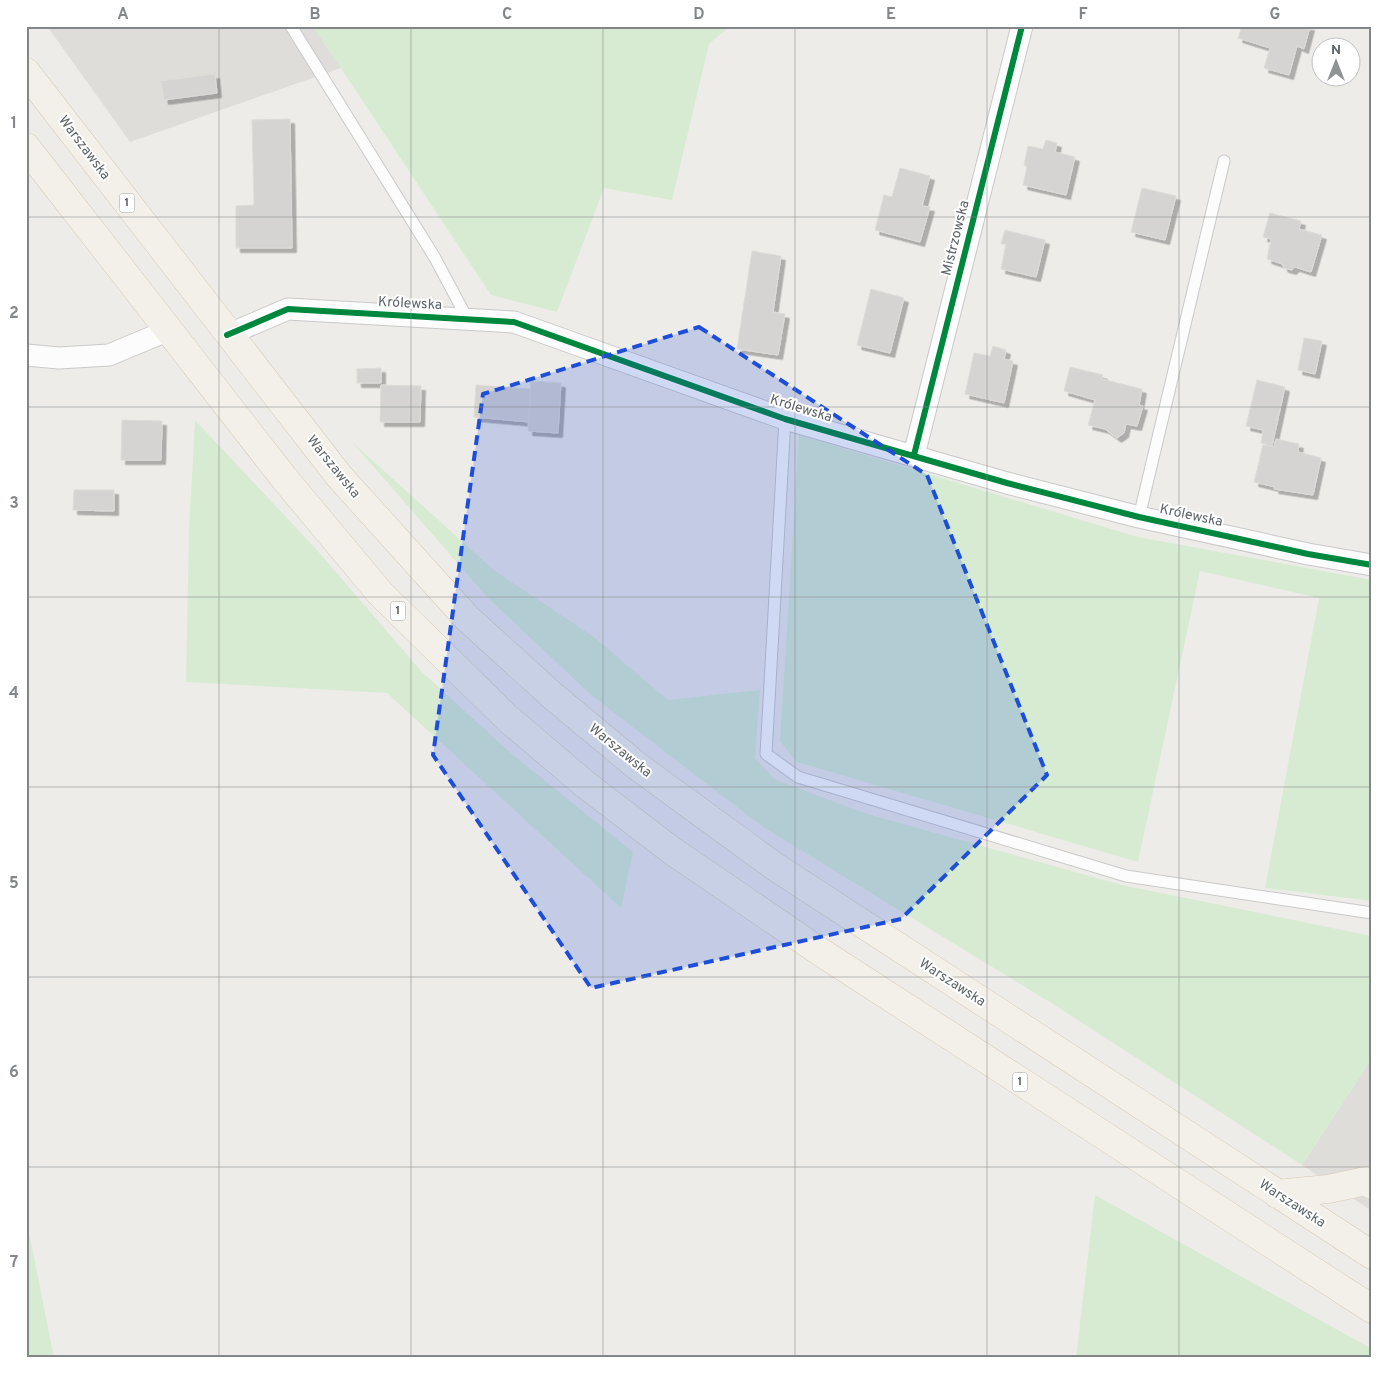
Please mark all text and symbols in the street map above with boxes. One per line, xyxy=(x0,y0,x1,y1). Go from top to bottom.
text: A xyxy=(117,5,129,25)
text: B xyxy=(309,5,321,25)
text: C xyxy=(502,5,512,25)
text: D xyxy=(693,5,705,25)
text: E xyxy=(886,5,896,25)
text: F xyxy=(1078,5,1088,25)
text: G xyxy=(1270,5,1280,25)
north arrow xyxy=(1310,38,1360,88)
text: N xyxy=(1331,42,1341,59)
street label: Warszawska xyxy=(54,113,114,183)
text: 1 xyxy=(11,114,17,134)
road number: 1 xyxy=(120,194,134,212)
street label: Mistrzowska xyxy=(938,199,974,277)
street label: Królewska xyxy=(378,294,442,314)
text: 2 xyxy=(9,304,19,324)
street label: Królewska xyxy=(768,391,834,427)
street label: Warszawska xyxy=(302,432,364,502)
text: 3 xyxy=(9,494,19,514)
street label: Królewska xyxy=(1158,501,1224,531)
road number: 1 xyxy=(390,602,406,620)
text: 4 xyxy=(9,684,19,704)
street label: Warszawska xyxy=(585,720,655,782)
text: 5 xyxy=(9,874,19,894)
street label: Warszawska xyxy=(916,955,988,1011)
text: 6 xyxy=(9,1063,19,1083)
road number: 1 xyxy=(1012,1072,1028,1092)
street label: Warszawska xyxy=(1256,1176,1328,1232)
text: 7 xyxy=(10,1253,18,1273)

